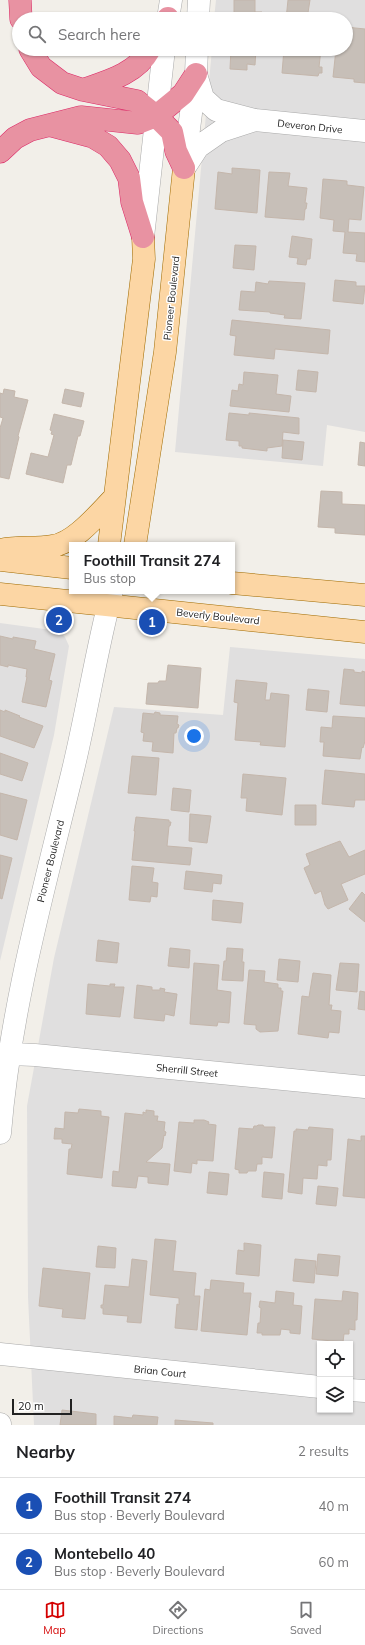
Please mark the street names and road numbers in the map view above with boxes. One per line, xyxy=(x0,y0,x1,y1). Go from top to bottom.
street label: Deveron Drive xyxy=(277,117,343,136)
street label: Pioneer Boulevard xyxy=(161,255,182,341)
street label: Beverly Boulevard xyxy=(176,606,260,627)
street label: Pioneer Boulevard xyxy=(34,819,67,904)
street label: Sherrill Street xyxy=(155,1061,219,1080)
street label: Brian Court xyxy=(133,1362,187,1381)

